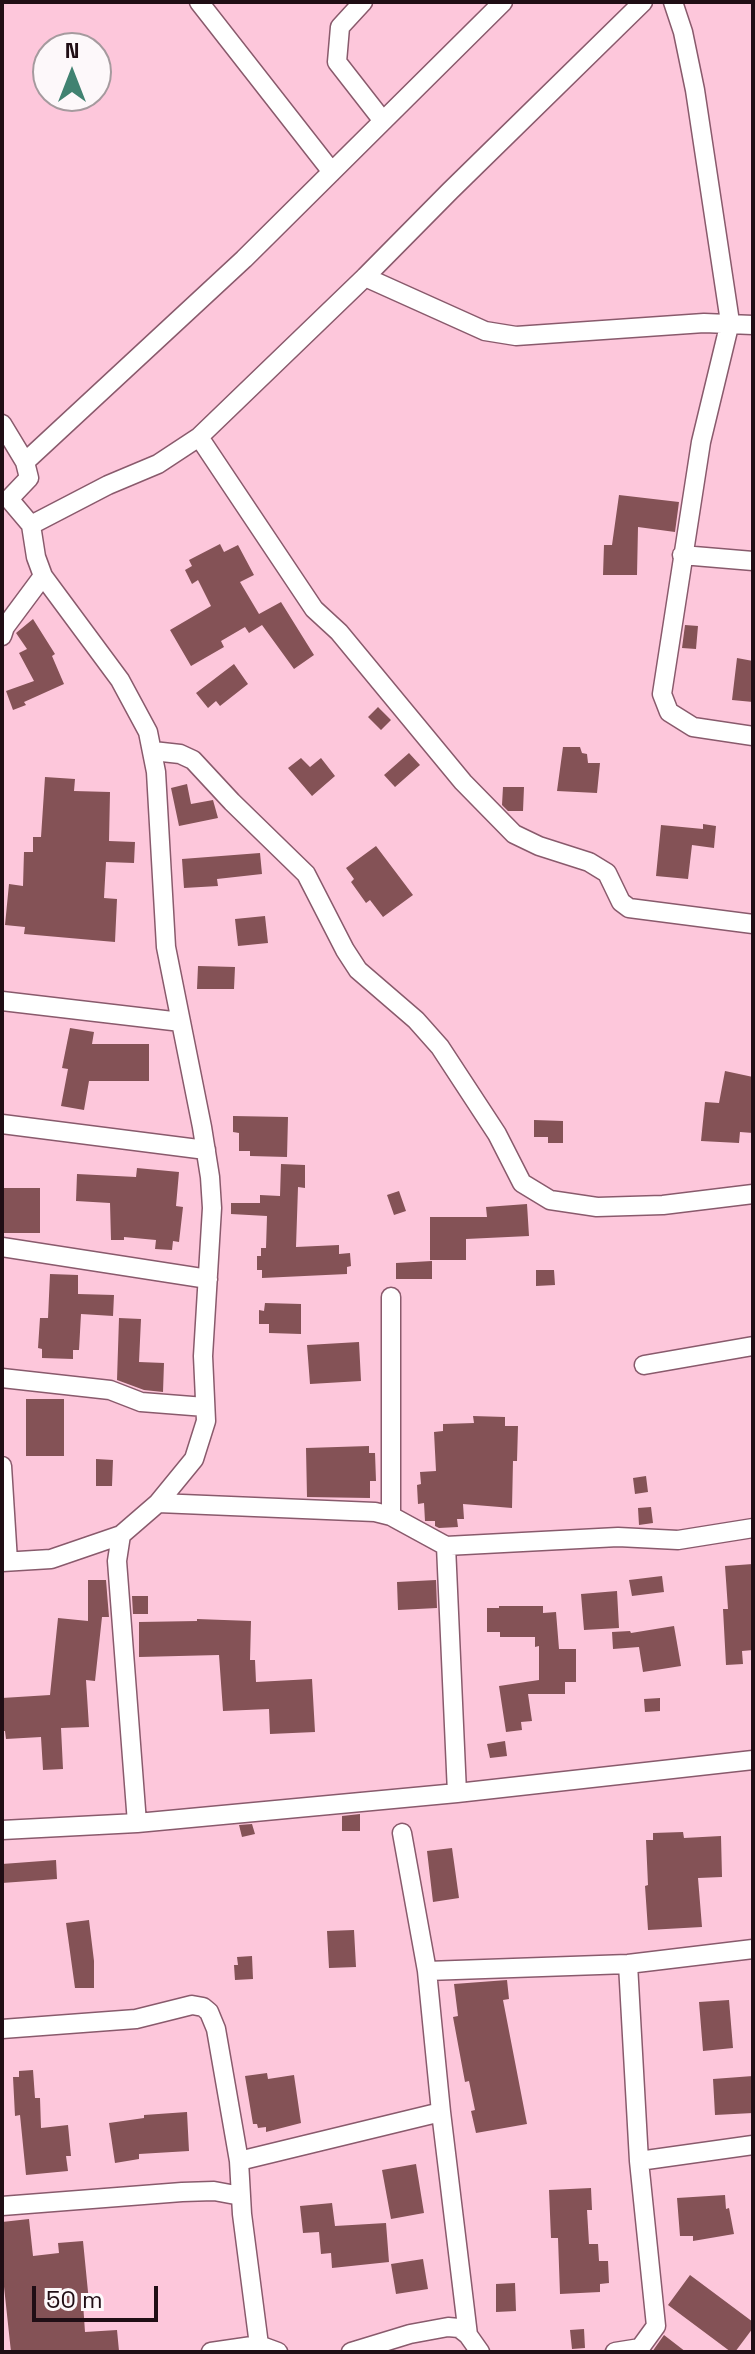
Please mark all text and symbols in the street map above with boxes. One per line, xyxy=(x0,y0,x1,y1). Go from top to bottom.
north arrow xyxy=(32,32,112,112)
text: N xyxy=(65,36,79,64)
scale bar xyxy=(36,2270,162,2320)
text: 50 m xyxy=(46,2284,103,2315)

